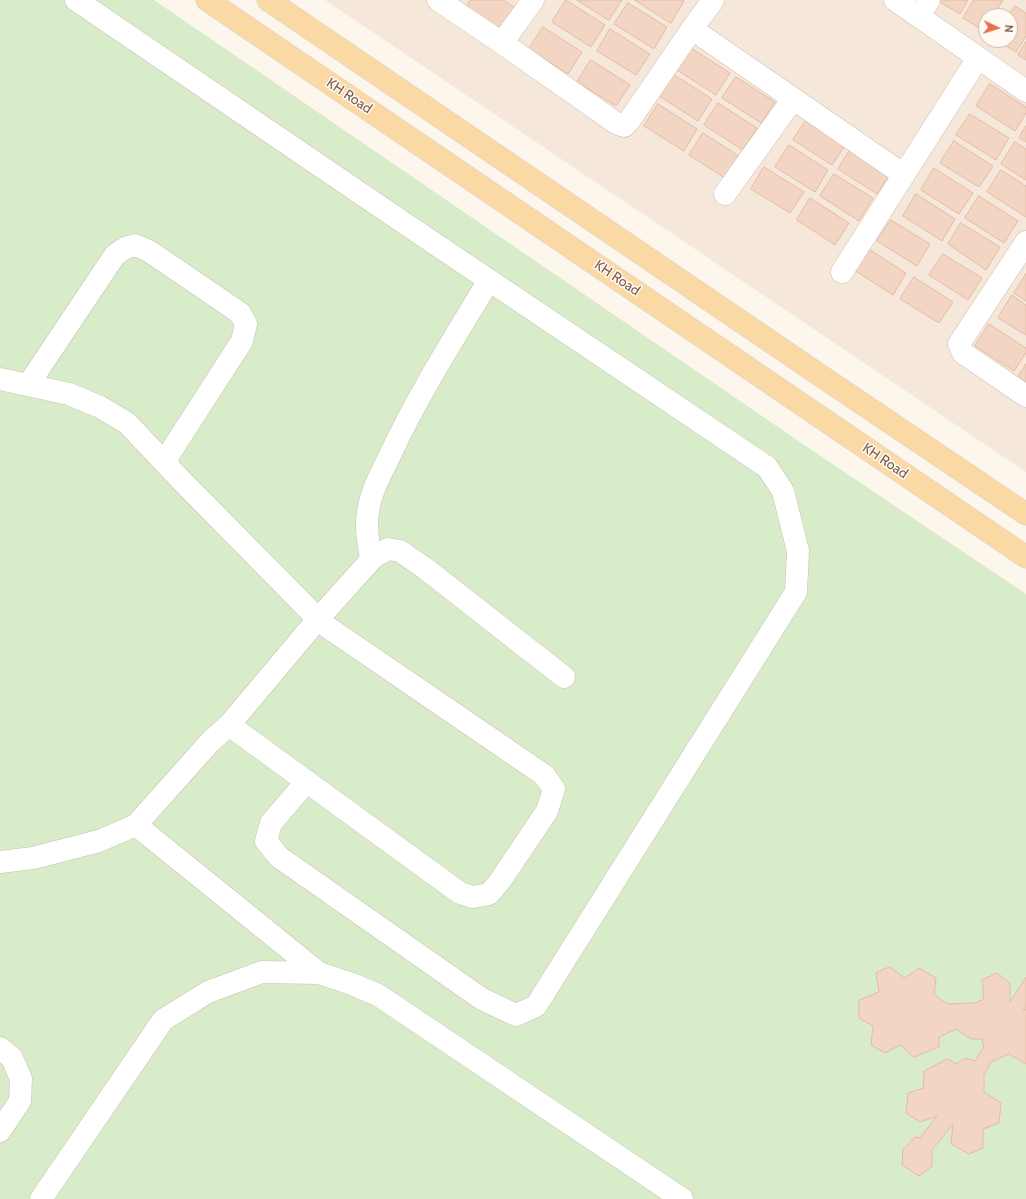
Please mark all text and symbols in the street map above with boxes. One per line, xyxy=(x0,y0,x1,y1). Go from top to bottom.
north arrow xyxy=(978,8,1018,48)
text: N xyxy=(1002,24,1016,33)
street label: KH Road xyxy=(323,75,375,117)
street label: KH Road xyxy=(591,257,643,299)
street label: KH Road xyxy=(859,440,911,482)

